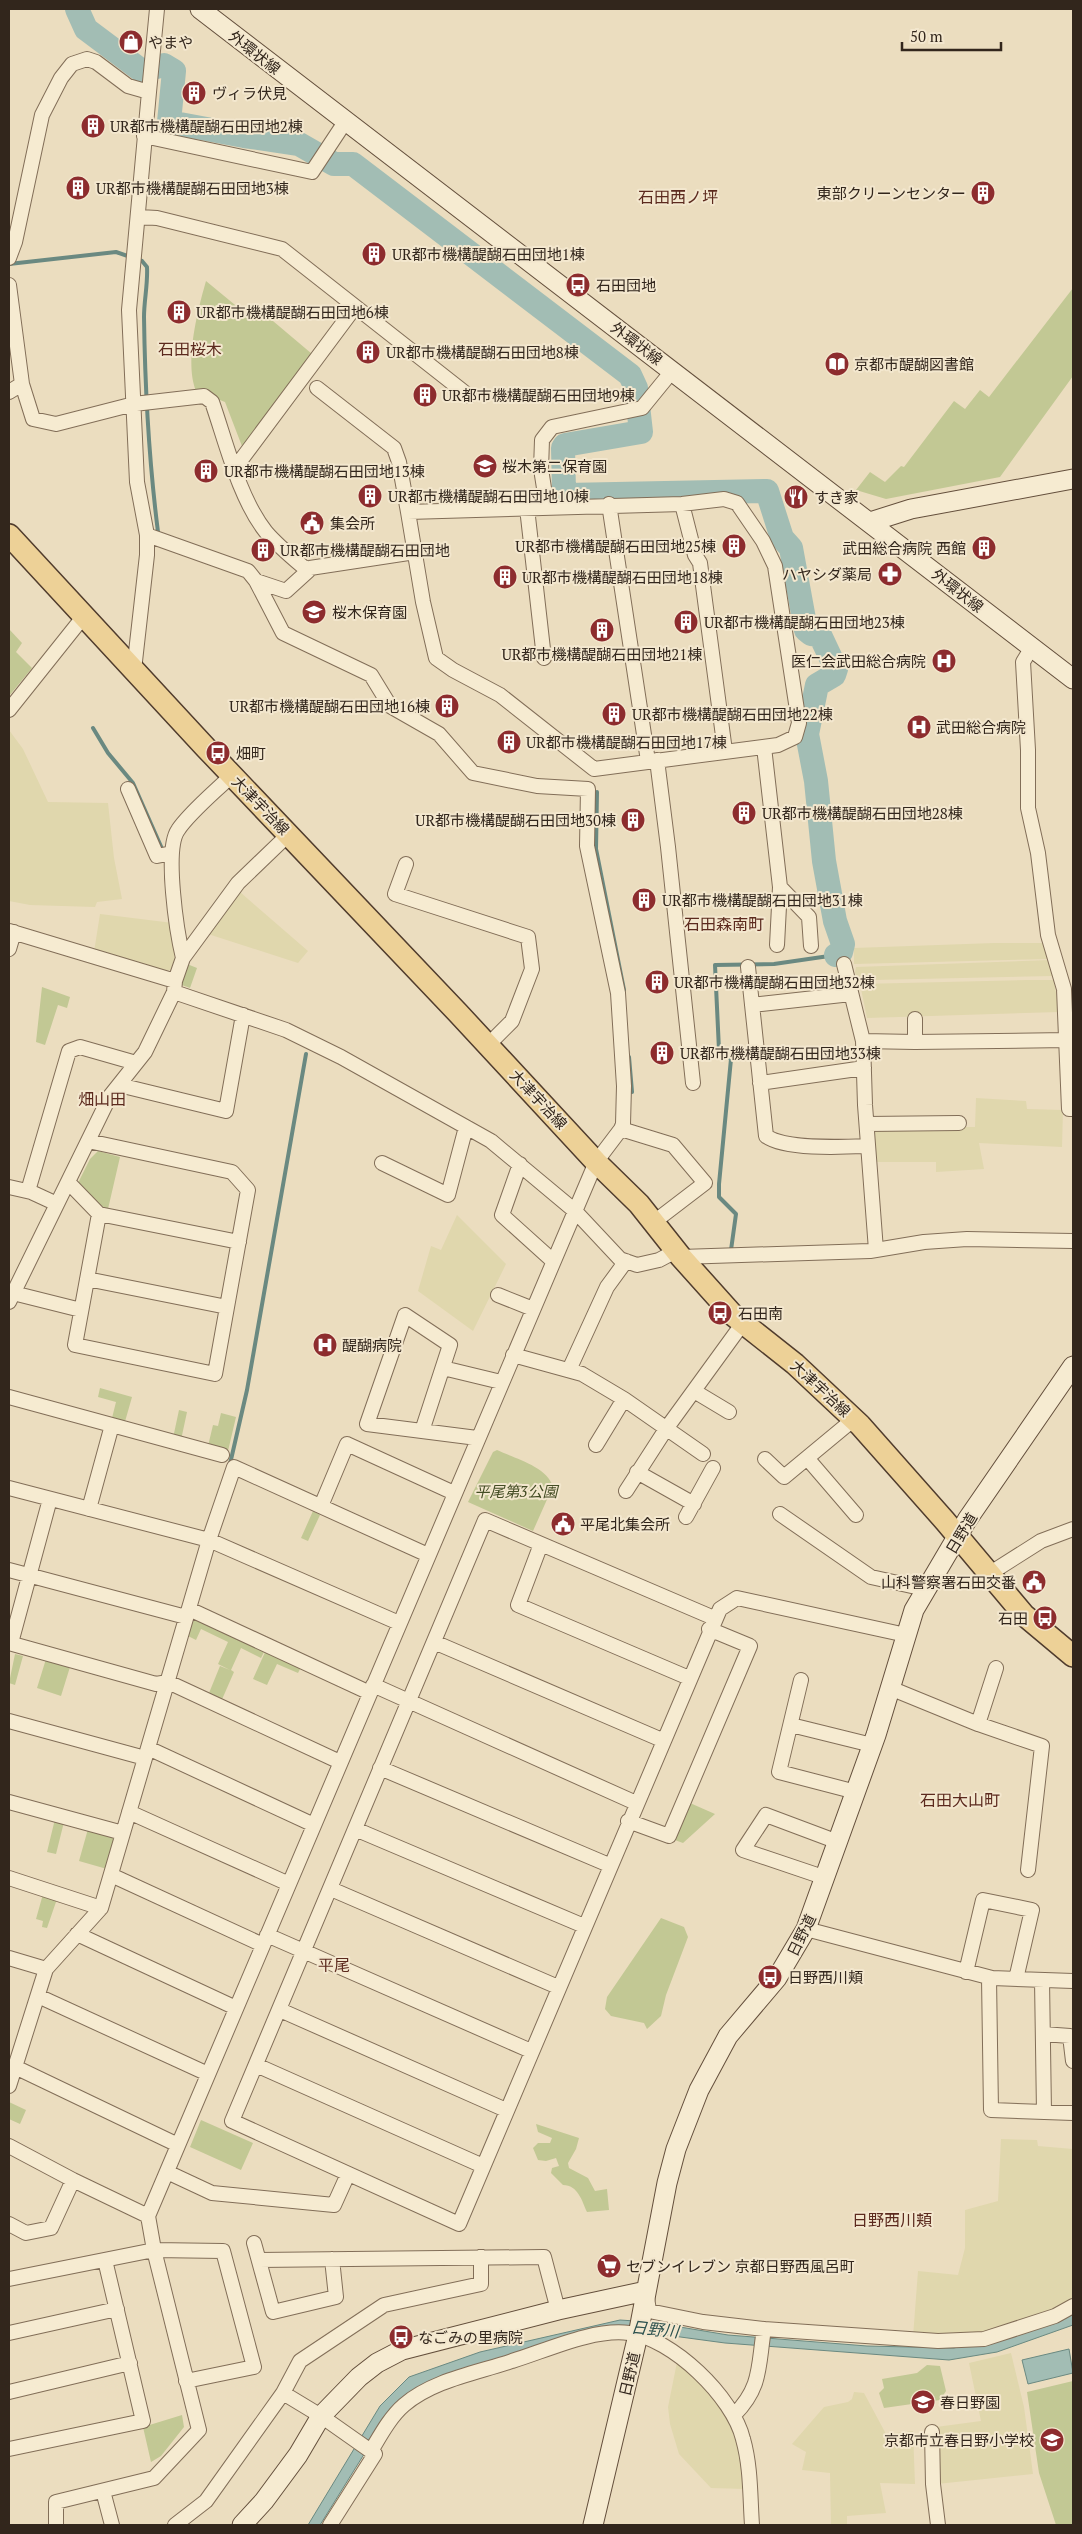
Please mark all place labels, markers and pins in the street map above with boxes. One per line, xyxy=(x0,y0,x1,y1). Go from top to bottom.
shop icon: やまや xyxy=(118,29,144,55)
place label: やまや xyxy=(148,32,193,52)
building icon: ヴィラ伏見 xyxy=(181,80,207,106)
place label: ヴィラ伏見 xyxy=(212,83,287,103)
building icon: UR都市機構醍醐石田団地2棟 xyxy=(80,113,106,139)
place label: UR都市機構醍醐石田団地2棟 xyxy=(110,116,303,136)
building icon: UR都市機構醍醐石田団地3棟 xyxy=(65,175,91,201)
place label: UR都市機構醍醐石田団地3棟 xyxy=(96,178,289,198)
building icon: 東部クリーンセンター xyxy=(970,180,996,206)
place label: 東部クリーンセンター xyxy=(817,183,966,203)
building icon: UR都市機構醍醐石田団地1棟 xyxy=(361,241,387,267)
place label: UR都市機構醍醐石田団地1棟 xyxy=(392,244,585,264)
bus stop icon: 石田団地 xyxy=(565,272,591,298)
place label: 石田団地 xyxy=(596,275,656,295)
building icon: UR都市機構醍醐石田団地6棟 xyxy=(166,299,192,325)
place label: UR都市機構醍醐石田団地6棟 xyxy=(196,302,389,322)
building icon: UR都市機構醍醐石田団地8棟 xyxy=(355,339,381,365)
place label: UR都市機構醍醐石田団地8棟 xyxy=(386,342,579,362)
library icon: 京都市醍醐図書館 xyxy=(824,351,850,377)
place label: 京都市醍醐図書館 xyxy=(854,354,974,374)
building icon: UR都市機構醍醐石田団地9棟 xyxy=(412,382,438,408)
place label: UR都市機構醍醐石田団地9棟 xyxy=(442,385,635,405)
school or university icon: 桜木第二保育園 xyxy=(472,453,498,479)
place label: 桜木第二保育園 xyxy=(502,456,607,476)
building icon: UR都市機構醍醐石田団地13棟 xyxy=(193,458,219,484)
place label: UR都市機構醍醐石田団地13棟 xyxy=(224,461,425,481)
building icon: UR都市機構醍醐石田団地10棟 xyxy=(357,483,383,509)
restaurant icon: すき家 xyxy=(783,484,809,510)
place label: UR都市機構醍醐石田団地10棟 xyxy=(388,486,589,506)
place label: すき家 xyxy=(814,487,859,507)
public building icon: 集会所 xyxy=(299,510,325,536)
place label: 集会所 xyxy=(330,513,375,533)
building icon: UR都市機構醍醐石田団地25棟 xyxy=(721,533,747,559)
building icon: 武田総合病院 西館 xyxy=(971,535,997,561)
place label: UR都市機構醍醐石田団地25棟 xyxy=(515,536,716,556)
building icon: UR都市機構醍醐石田団地 xyxy=(250,537,276,563)
place label: 武田総合病院 西館 xyxy=(842,538,966,558)
place label: UR都市機構醍醐石田団地 xyxy=(280,540,450,560)
pharmacy icon: ハヤシダ薬局 xyxy=(877,561,903,587)
building icon: UR都市機構醍醐石田団地18棟 xyxy=(492,564,518,590)
place label: ハヤシダ薬局 xyxy=(782,564,872,584)
place label: UR都市機構醍醐石田団地18棟 xyxy=(522,567,723,587)
school or university icon: 桜木保育園 xyxy=(301,599,327,625)
place label: 桜木保育園 xyxy=(332,602,407,622)
building icon: UR都市機構醍醐石田団地23棟 xyxy=(673,609,699,635)
place label: UR都市機構醍醐石田団地23棟 xyxy=(704,612,905,632)
building icon: UR都市機構醍醐石田団地21棟 xyxy=(589,617,615,643)
place label: UR都市機構醍醐石田団地21棟 xyxy=(502,644,702,664)
hospital icon: 医仁会武田総合病院 xyxy=(931,648,957,674)
place label: 医仁会武田総合病院 xyxy=(791,651,926,671)
building icon: UR都市機構醍醐石田団地16棟 xyxy=(434,693,460,719)
place label: UR都市機構醍醐石田団地16棟 xyxy=(229,696,430,716)
building icon: UR都市機構醍醐石田団地22棟 xyxy=(601,701,627,727)
place label: UR都市機構醍醐石田団地22棟 xyxy=(632,704,833,724)
hospital icon: 武田総合病院 xyxy=(906,714,932,740)
place label: 武田総合病院 xyxy=(936,717,1026,737)
building icon: UR都市機構醍醐石田団地17棟 xyxy=(496,729,522,755)
place label: UR都市機構醍醐石田団地17棟 xyxy=(526,732,727,752)
bus stop icon: 畑町 xyxy=(205,740,231,766)
place label: 畑町 xyxy=(236,743,266,763)
building icon: UR都市機構醍醐石田団地28棟 xyxy=(731,800,757,826)
place label: UR都市機構醍醐石田団地28棟 xyxy=(762,803,963,823)
building icon: UR都市機構醍醐石田団地30棟 xyxy=(620,807,646,833)
place label: UR都市機構醍醐石田団地30棟 xyxy=(415,810,616,830)
building icon: UR都市機構醍醐石田団地31棟 xyxy=(631,887,657,913)
place label: UR都市機構醍醐石田団地31棟 xyxy=(662,890,863,910)
building icon: UR都市機構醍醐石田団地32棟 xyxy=(644,969,670,995)
place label: UR都市機構醍醐石田団地32棟 xyxy=(674,972,875,992)
building icon: UR都市機構醍醐石田団地33棟 xyxy=(649,1040,675,1066)
place label: UR都市機構醍醐石田団地33棟 xyxy=(680,1043,881,1063)
bus stop icon: 石田南 xyxy=(707,1300,733,1326)
place label: 石田南 xyxy=(738,1303,783,1323)
hospital icon: 醍醐病院 xyxy=(312,1332,338,1358)
place label: 醍醐病院 xyxy=(342,1335,402,1355)
public building icon: 平尾北集会所 xyxy=(550,1511,576,1537)
place label: 平尾北集会所 xyxy=(580,1514,670,1534)
public building icon: 山科警察署石田交番 xyxy=(1021,1569,1047,1595)
place label: 山科警察署石田交番 xyxy=(881,1572,1016,1592)
bus stop icon: 石田 xyxy=(1032,1605,1058,1631)
place label: 石田 xyxy=(998,1608,1028,1628)
bus stop icon: 日野西川頬 xyxy=(757,1964,783,1990)
place label: 日野西川頬 xyxy=(788,1967,863,1987)
supermarket icon: セブンイレブン 京都日野西風呂町 xyxy=(596,2253,622,2279)
place label: セブンイレブン 京都日野西風呂町 xyxy=(626,2256,855,2276)
bus stop icon: なごみの里病院 xyxy=(388,2324,414,2350)
place label: なごみの里病院 xyxy=(418,2327,523,2347)
school or university icon: 春日野園 xyxy=(910,2389,936,2415)
place label: 春日野園 xyxy=(940,2392,1000,2412)
school or university icon: 京都市立春日野小学校 xyxy=(1039,2427,1065,2453)
place label: 京都市立春日野小学校 xyxy=(884,2430,1034,2450)

